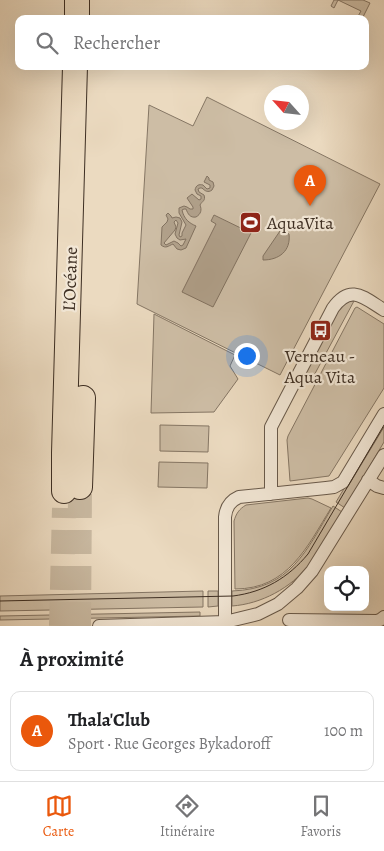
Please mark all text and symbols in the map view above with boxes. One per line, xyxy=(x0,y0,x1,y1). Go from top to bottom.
search box xyxy=(15,15,369,70)
icon: search xyxy=(33,29,61,57)
text: Rechercher xyxy=(73,30,160,56)
north arrow xyxy=(264,85,309,130)
pin: A xyxy=(294,165,326,206)
sports icon: AquaVita xyxy=(239,211,263,235)
place label: AquaVita xyxy=(266,211,334,235)
street label: L’Océane xyxy=(57,246,83,312)
bus stop icon: Verneau - Aqua Vita xyxy=(308,319,332,343)
your location xyxy=(234,343,260,369)
place label: Verneau - Aqua Vita xyxy=(284,344,356,389)
map controls xyxy=(324,566,369,611)
button: locate xyxy=(324,566,369,611)
text: À proximité xyxy=(20,645,124,673)
text: Thala'Club xyxy=(68,707,150,733)
text: A xyxy=(32,720,42,742)
text: 100 m xyxy=(324,720,363,742)
text: Sport · Rue Georges Bykadoroff xyxy=(68,733,271,755)
tab: Carte xyxy=(43,792,74,841)
tab: Itinéraire xyxy=(160,792,215,841)
tab: Favoris xyxy=(300,792,341,841)

